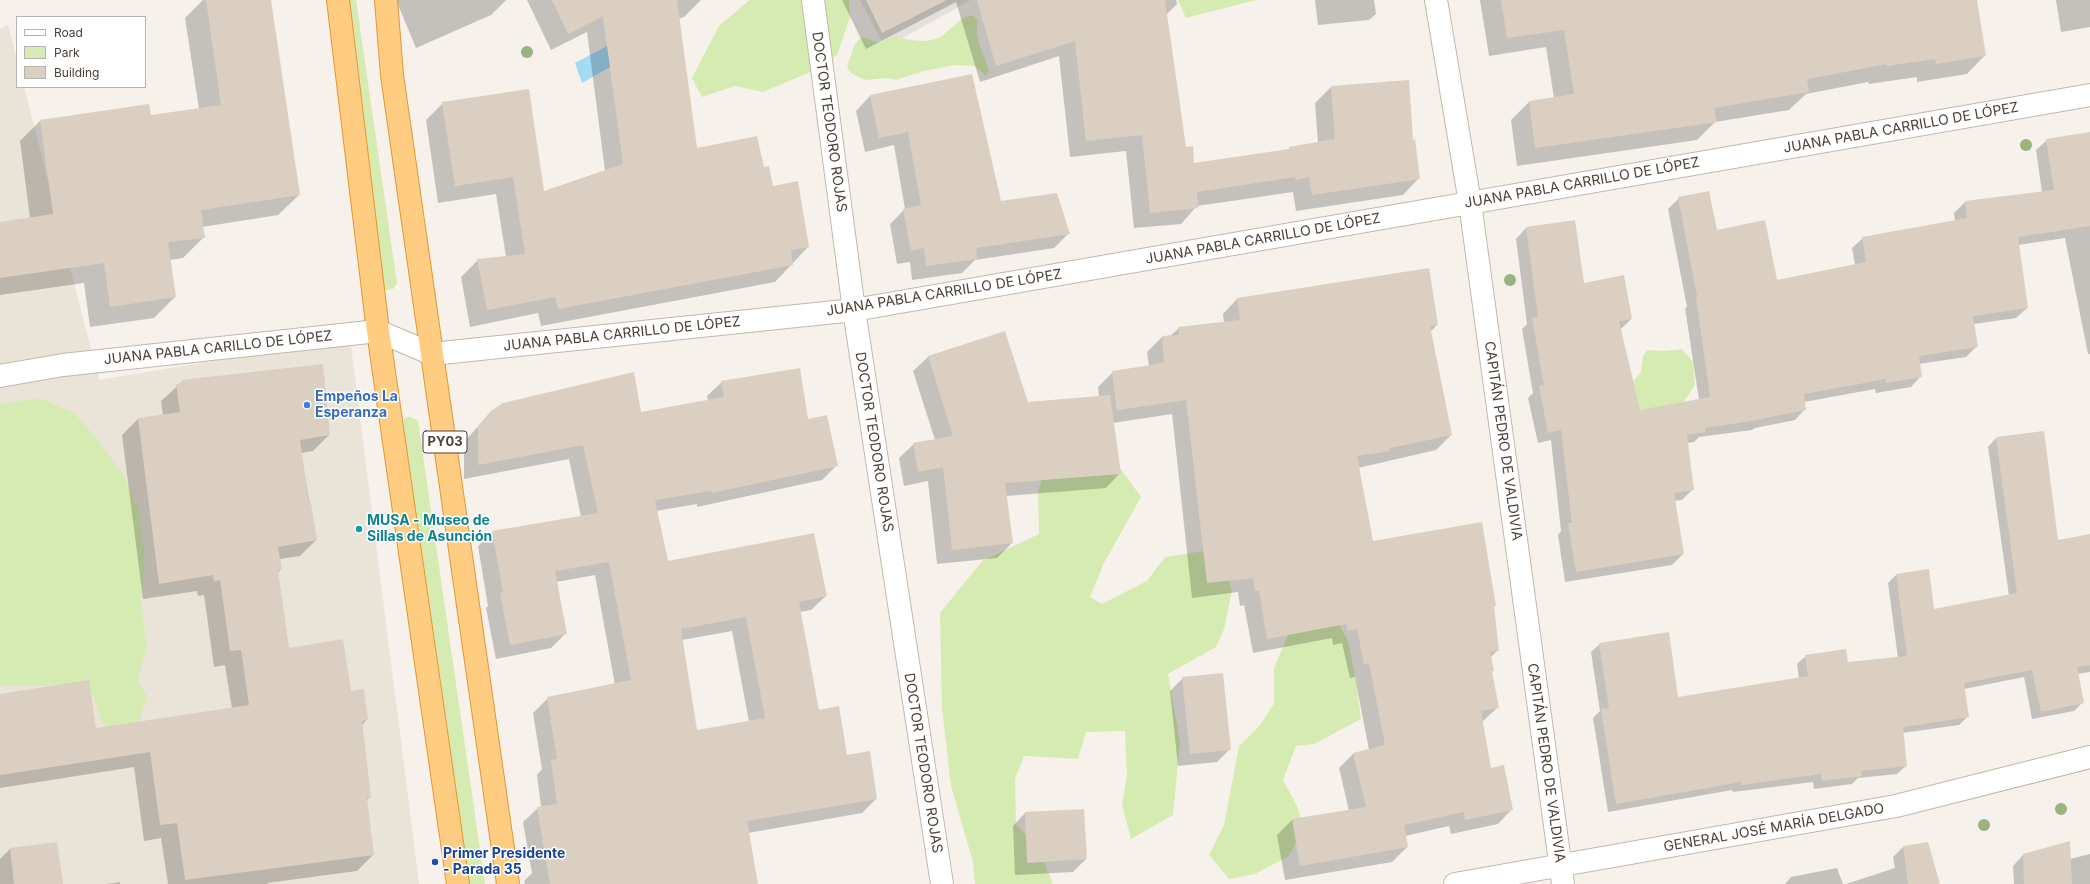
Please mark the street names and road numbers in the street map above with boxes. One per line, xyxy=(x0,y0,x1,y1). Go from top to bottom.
street label: DOCTOR TEODORO ROJAS xyxy=(808,31,850,213)
street label: JUANA PABLA CARRILLO DE LÓPEZ xyxy=(1782,99,2020,157)
street label: JUANA PABLA CARRILLO DE LÓPEZ xyxy=(1463,154,1701,212)
street label: JUANA PABLA CARRILLO DE LÓPEZ xyxy=(1144,210,1382,268)
street label: JUANA PABLA CARRILLO DE LÓPEZ xyxy=(825,266,1063,320)
street label: JUANA PABLA CARRILLO DE LÓPEZ xyxy=(503,313,741,355)
street label: JUANA PABLA CARILLO DE LÓPEZ xyxy=(103,328,333,368)
street label: CAPITÁN PEDRO DE VALDIVIA xyxy=(1481,340,1525,542)
street label: DOCTOR TEODORO ROJAS xyxy=(851,351,897,533)
road number: PY03 xyxy=(423,431,467,453)
street label: CAPITÁN PEDRO DE VALDIVIA xyxy=(1524,662,1568,864)
street label: DOCTOR TEODORO ROJAS xyxy=(900,672,946,854)
street label: GENERAL JOSÉ MARÍA DELGADO xyxy=(1662,800,1886,856)

